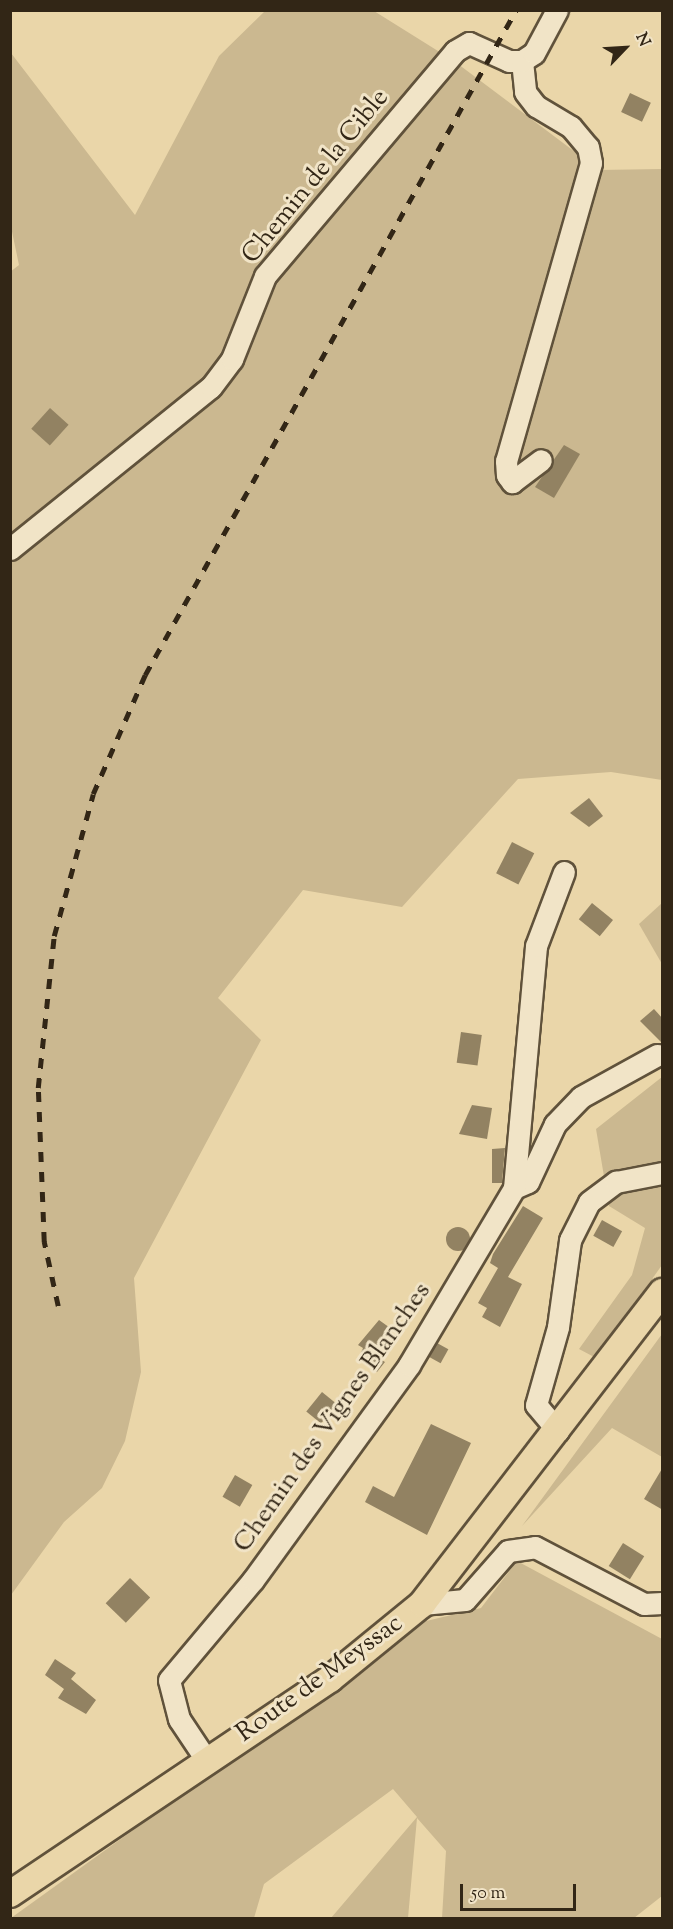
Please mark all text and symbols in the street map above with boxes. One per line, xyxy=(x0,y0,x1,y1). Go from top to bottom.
north arrow xyxy=(595,18,655,78)
text: N xyxy=(629,30,655,51)
street label: Chemin de la Cible xyxy=(236,83,396,271)
street label: Chemin des Vignes Blanches xyxy=(228,1277,438,1559)
street label: Route de Meyssac xyxy=(231,1608,409,1750)
scale bar xyxy=(463,1872,578,1910)
text: 50 m xyxy=(471,1881,505,1907)

